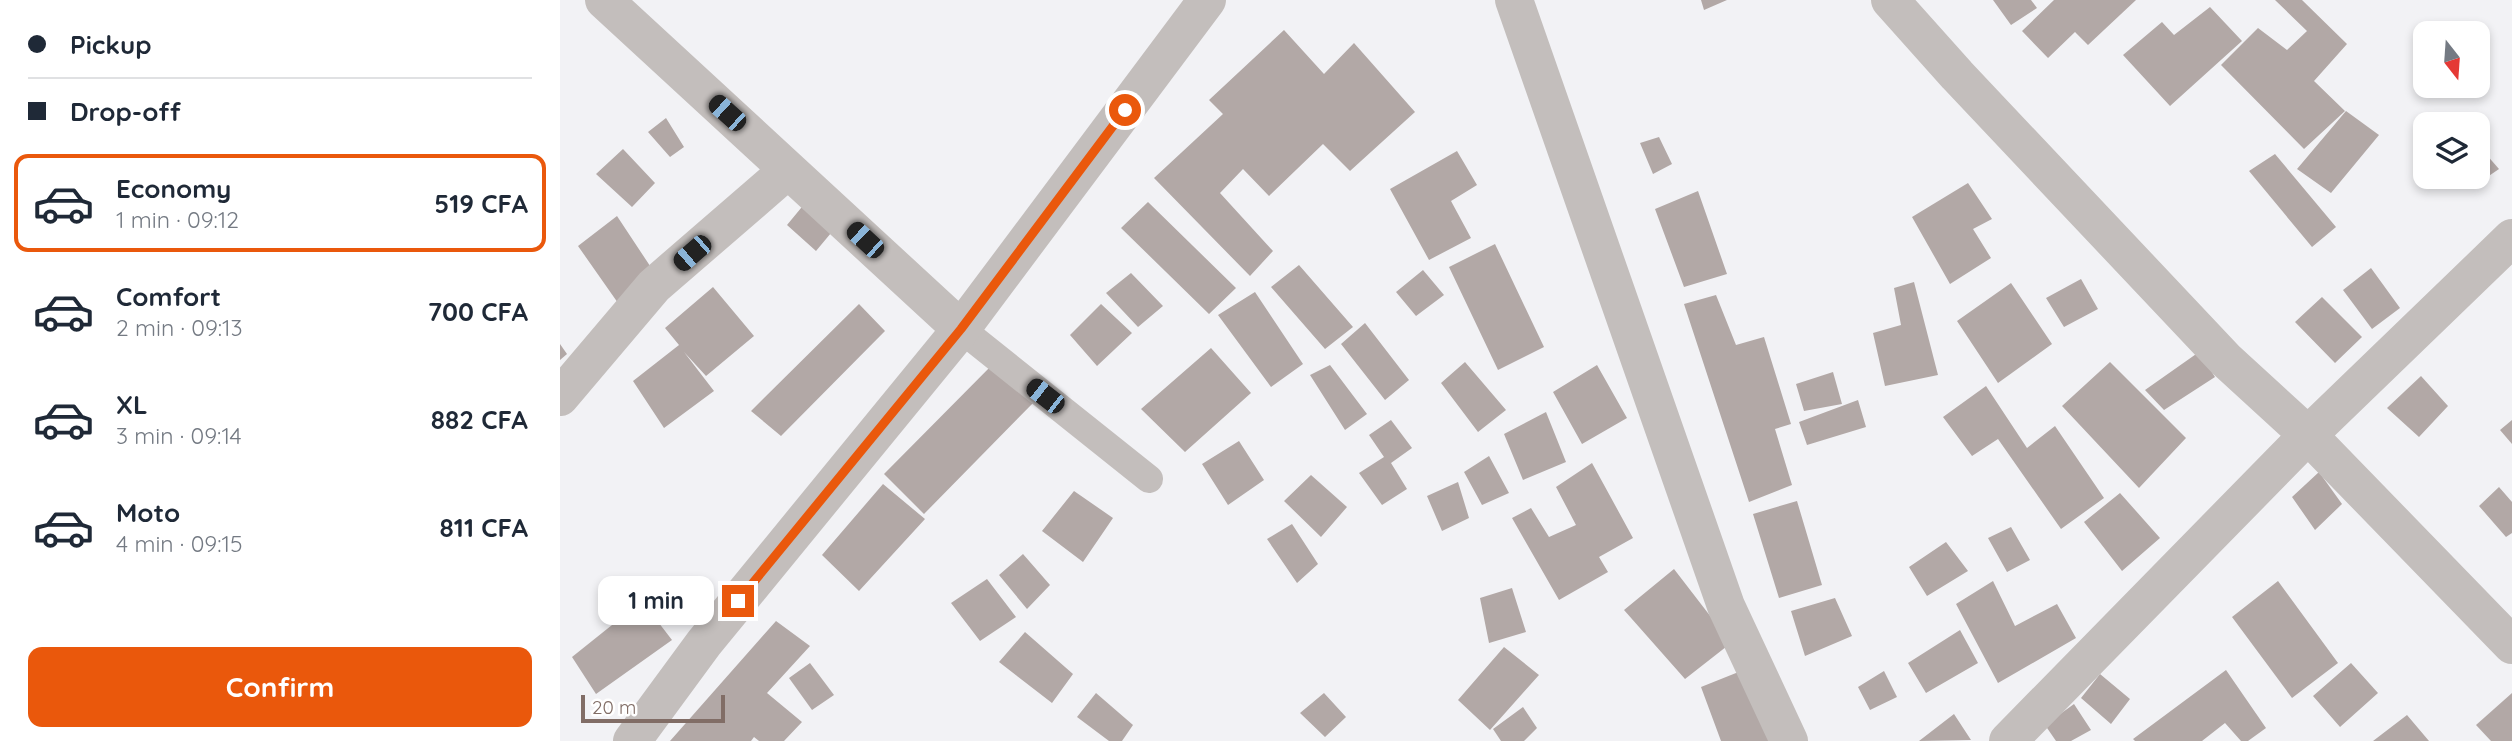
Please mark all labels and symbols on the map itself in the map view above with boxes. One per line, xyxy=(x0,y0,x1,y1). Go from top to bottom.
north arrow xyxy=(2413,21,2490,98)
car xyxy=(705,91,750,135)
route start xyxy=(1109,94,1141,126)
car xyxy=(843,218,888,262)
car xyxy=(670,231,715,275)
car xyxy=(1022,375,1069,417)
callout: 1 min xyxy=(598,576,714,626)
route end xyxy=(722,585,754,617)
scale bar xyxy=(581,692,724,724)

